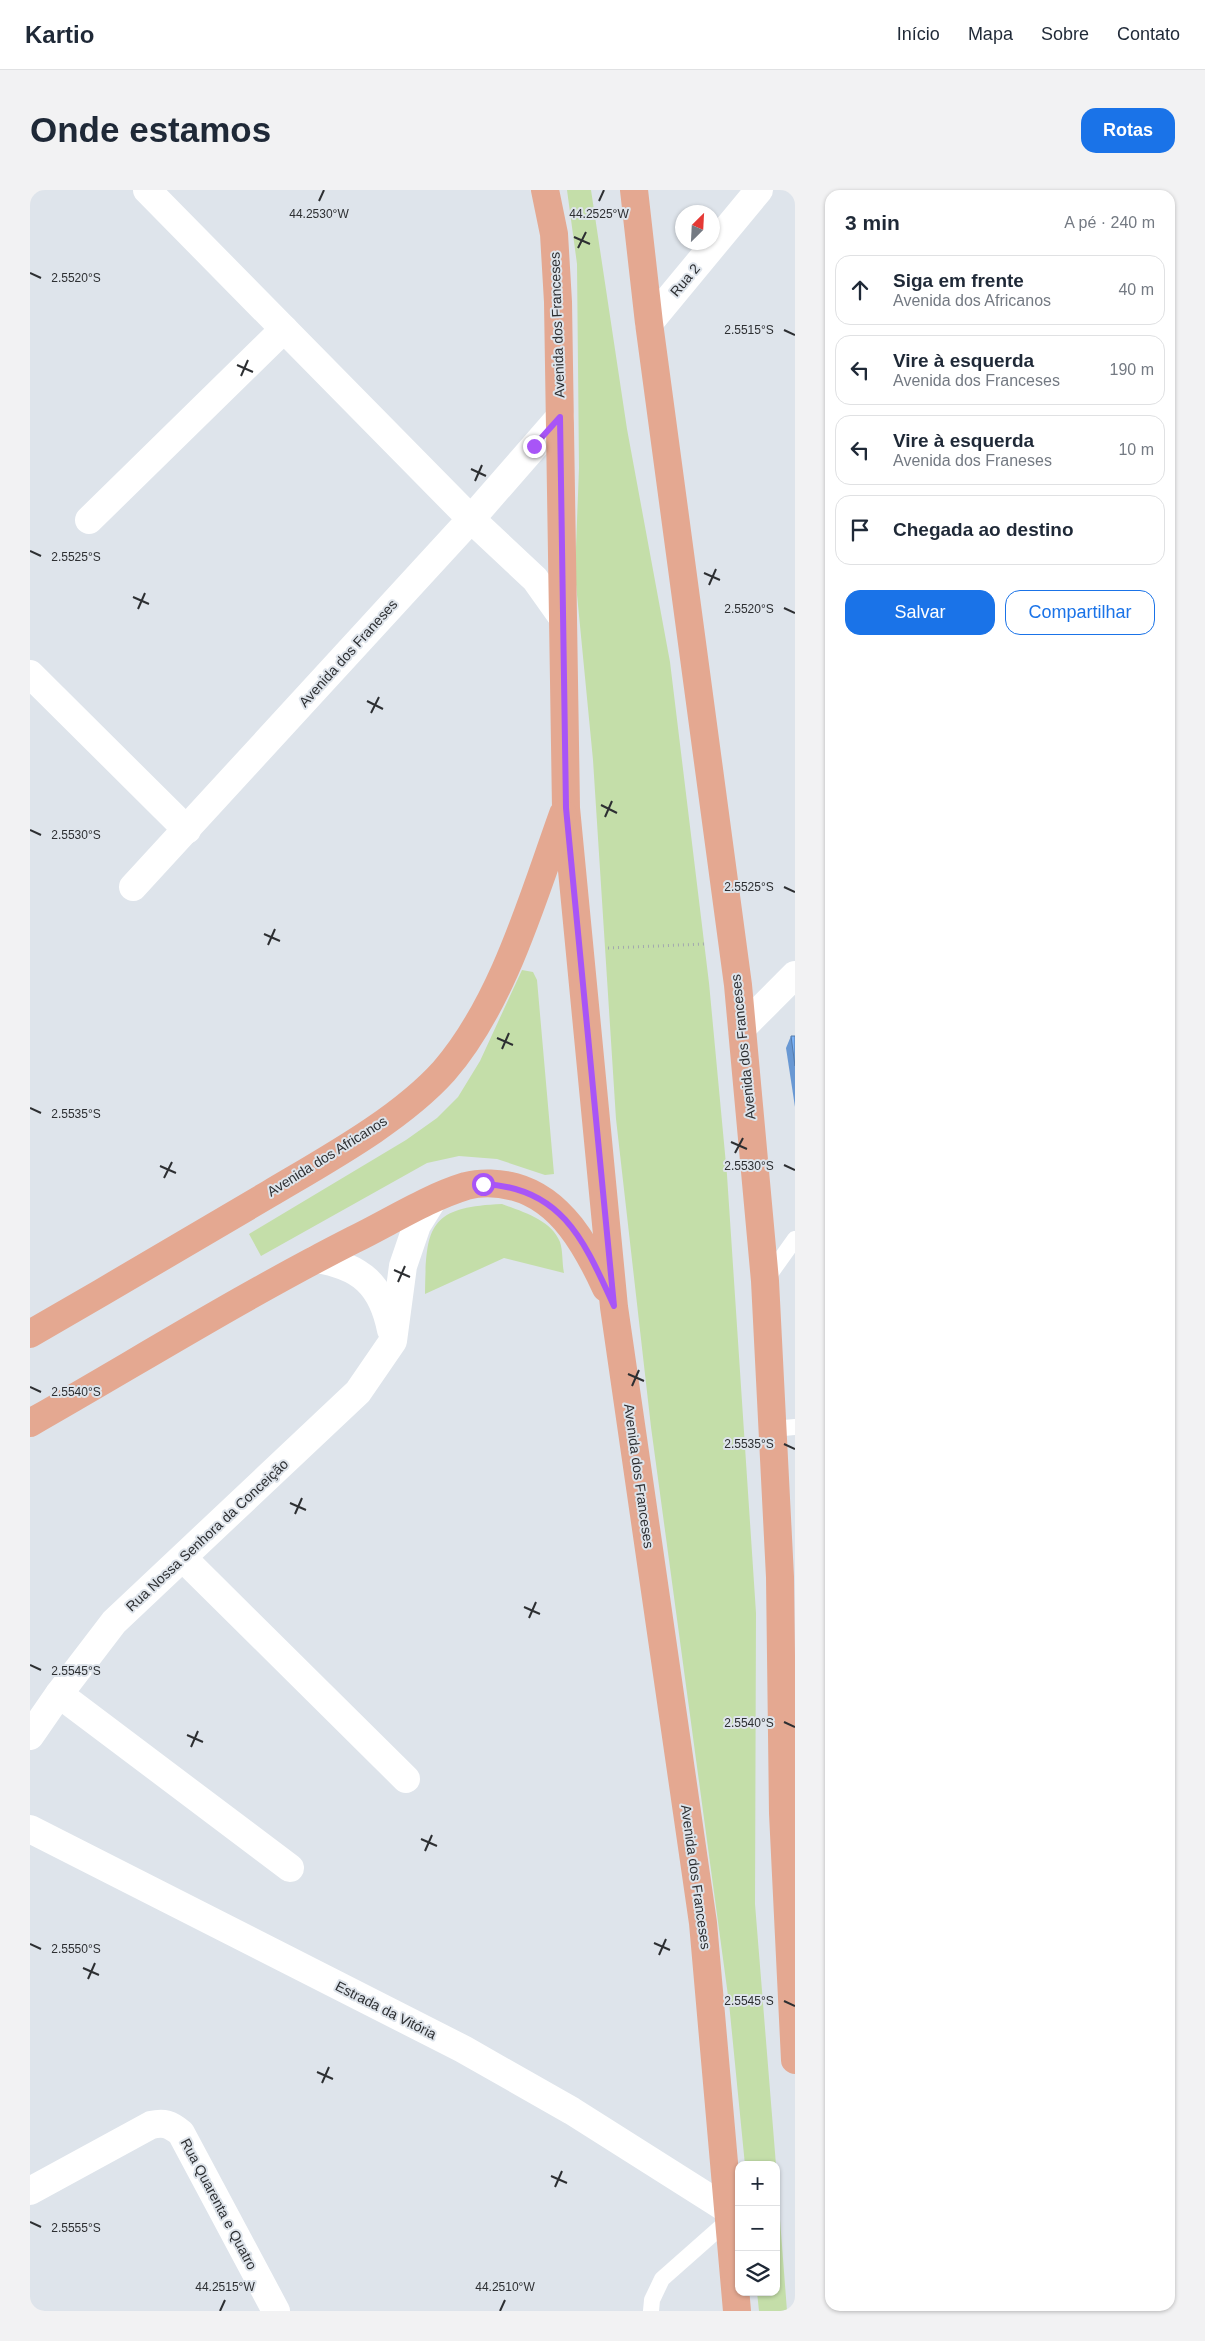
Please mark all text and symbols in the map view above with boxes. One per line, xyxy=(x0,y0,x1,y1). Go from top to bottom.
text: Kartio xyxy=(25,21,94,48)
text: Início xyxy=(897,24,940,44)
text: Mapa xyxy=(968,24,1013,44)
text: Sobre xyxy=(1041,24,1089,44)
text: Contato xyxy=(1117,24,1180,44)
button: Rotas xyxy=(1081,108,1175,153)
text: Onde estamos xyxy=(30,110,271,149)
north arrow xyxy=(675,205,720,250)
text: 44.2530°W xyxy=(289,207,349,221)
text: 44.2525°W xyxy=(569,207,629,221)
text: 3 min xyxy=(845,211,900,234)
text: A pé · 240 m xyxy=(1064,214,1155,231)
street label: Avenida dos Franceses xyxy=(546,252,568,398)
street label: Rua 2 xyxy=(667,260,703,299)
text: Siga em frente xyxy=(893,270,1024,291)
text: 2.5520°S xyxy=(51,271,101,285)
icon: ahead xyxy=(846,276,874,304)
text: 40 m xyxy=(1118,281,1154,298)
text: Avenida dos Africanos xyxy=(893,292,1051,309)
text: 2.5515°S xyxy=(724,323,774,337)
text: Vire à esquerda xyxy=(893,350,1034,371)
icon: left xyxy=(846,356,874,384)
text: 190 m xyxy=(1110,361,1154,378)
text: Avenida dos Franceses xyxy=(893,372,1060,389)
text: Vire à esquerda xyxy=(893,430,1034,451)
route end xyxy=(523,435,546,458)
icon: left xyxy=(846,436,874,464)
text: 10 m xyxy=(1118,441,1154,458)
text: Avenida dos Franeses xyxy=(893,452,1052,469)
icon: arrive xyxy=(846,516,874,544)
text: Chegada ao destino xyxy=(893,519,1074,540)
text: 2.5525°S xyxy=(51,550,101,564)
button: Salvar xyxy=(845,590,995,635)
button: Compartilhar xyxy=(1005,590,1155,635)
street label: Avenida dos Franeses xyxy=(296,596,400,710)
text: 2.5520°S xyxy=(724,602,774,616)
text: 2.5530°S xyxy=(51,828,101,842)
text: 2.5525°S xyxy=(724,880,774,894)
street label: Avenida dos Franceses xyxy=(727,974,759,1120)
text: 2.5535°S xyxy=(51,1107,101,1121)
street label: Avenida dos Africanos xyxy=(264,1113,390,1199)
text: 2.5530°S xyxy=(724,1159,774,1173)
route start xyxy=(472,1173,495,1196)
text: 2.5540°S xyxy=(51,1385,101,1399)
street label: Avenida dos Franceses xyxy=(621,1403,657,1549)
text: 2.5535°S xyxy=(724,1437,774,1451)
street label: Rua Nossa Senhora da Conceição xyxy=(123,1455,291,1614)
text: 2.5545°S xyxy=(51,1664,101,1678)
text: 2.5540°S xyxy=(724,1716,774,1730)
street label: Avenida dos Franceses xyxy=(678,1804,714,1950)
text: 2.5550°S xyxy=(51,1942,101,1956)
street label: Estrada da Vitória xyxy=(333,1978,439,2042)
text: 2.5545°S xyxy=(724,1994,774,2008)
street label: Rua Quarenta e Quatro xyxy=(178,2136,261,2273)
map controls xyxy=(735,2161,780,2296)
button: + xyxy=(735,2161,780,2206)
button: − xyxy=(735,2206,780,2251)
text: 2.5555°S xyxy=(51,2221,101,2235)
button: layers xyxy=(735,2251,780,2296)
text: 44.2515°W xyxy=(195,2280,255,2294)
text: 44.2510°W xyxy=(475,2280,535,2294)

